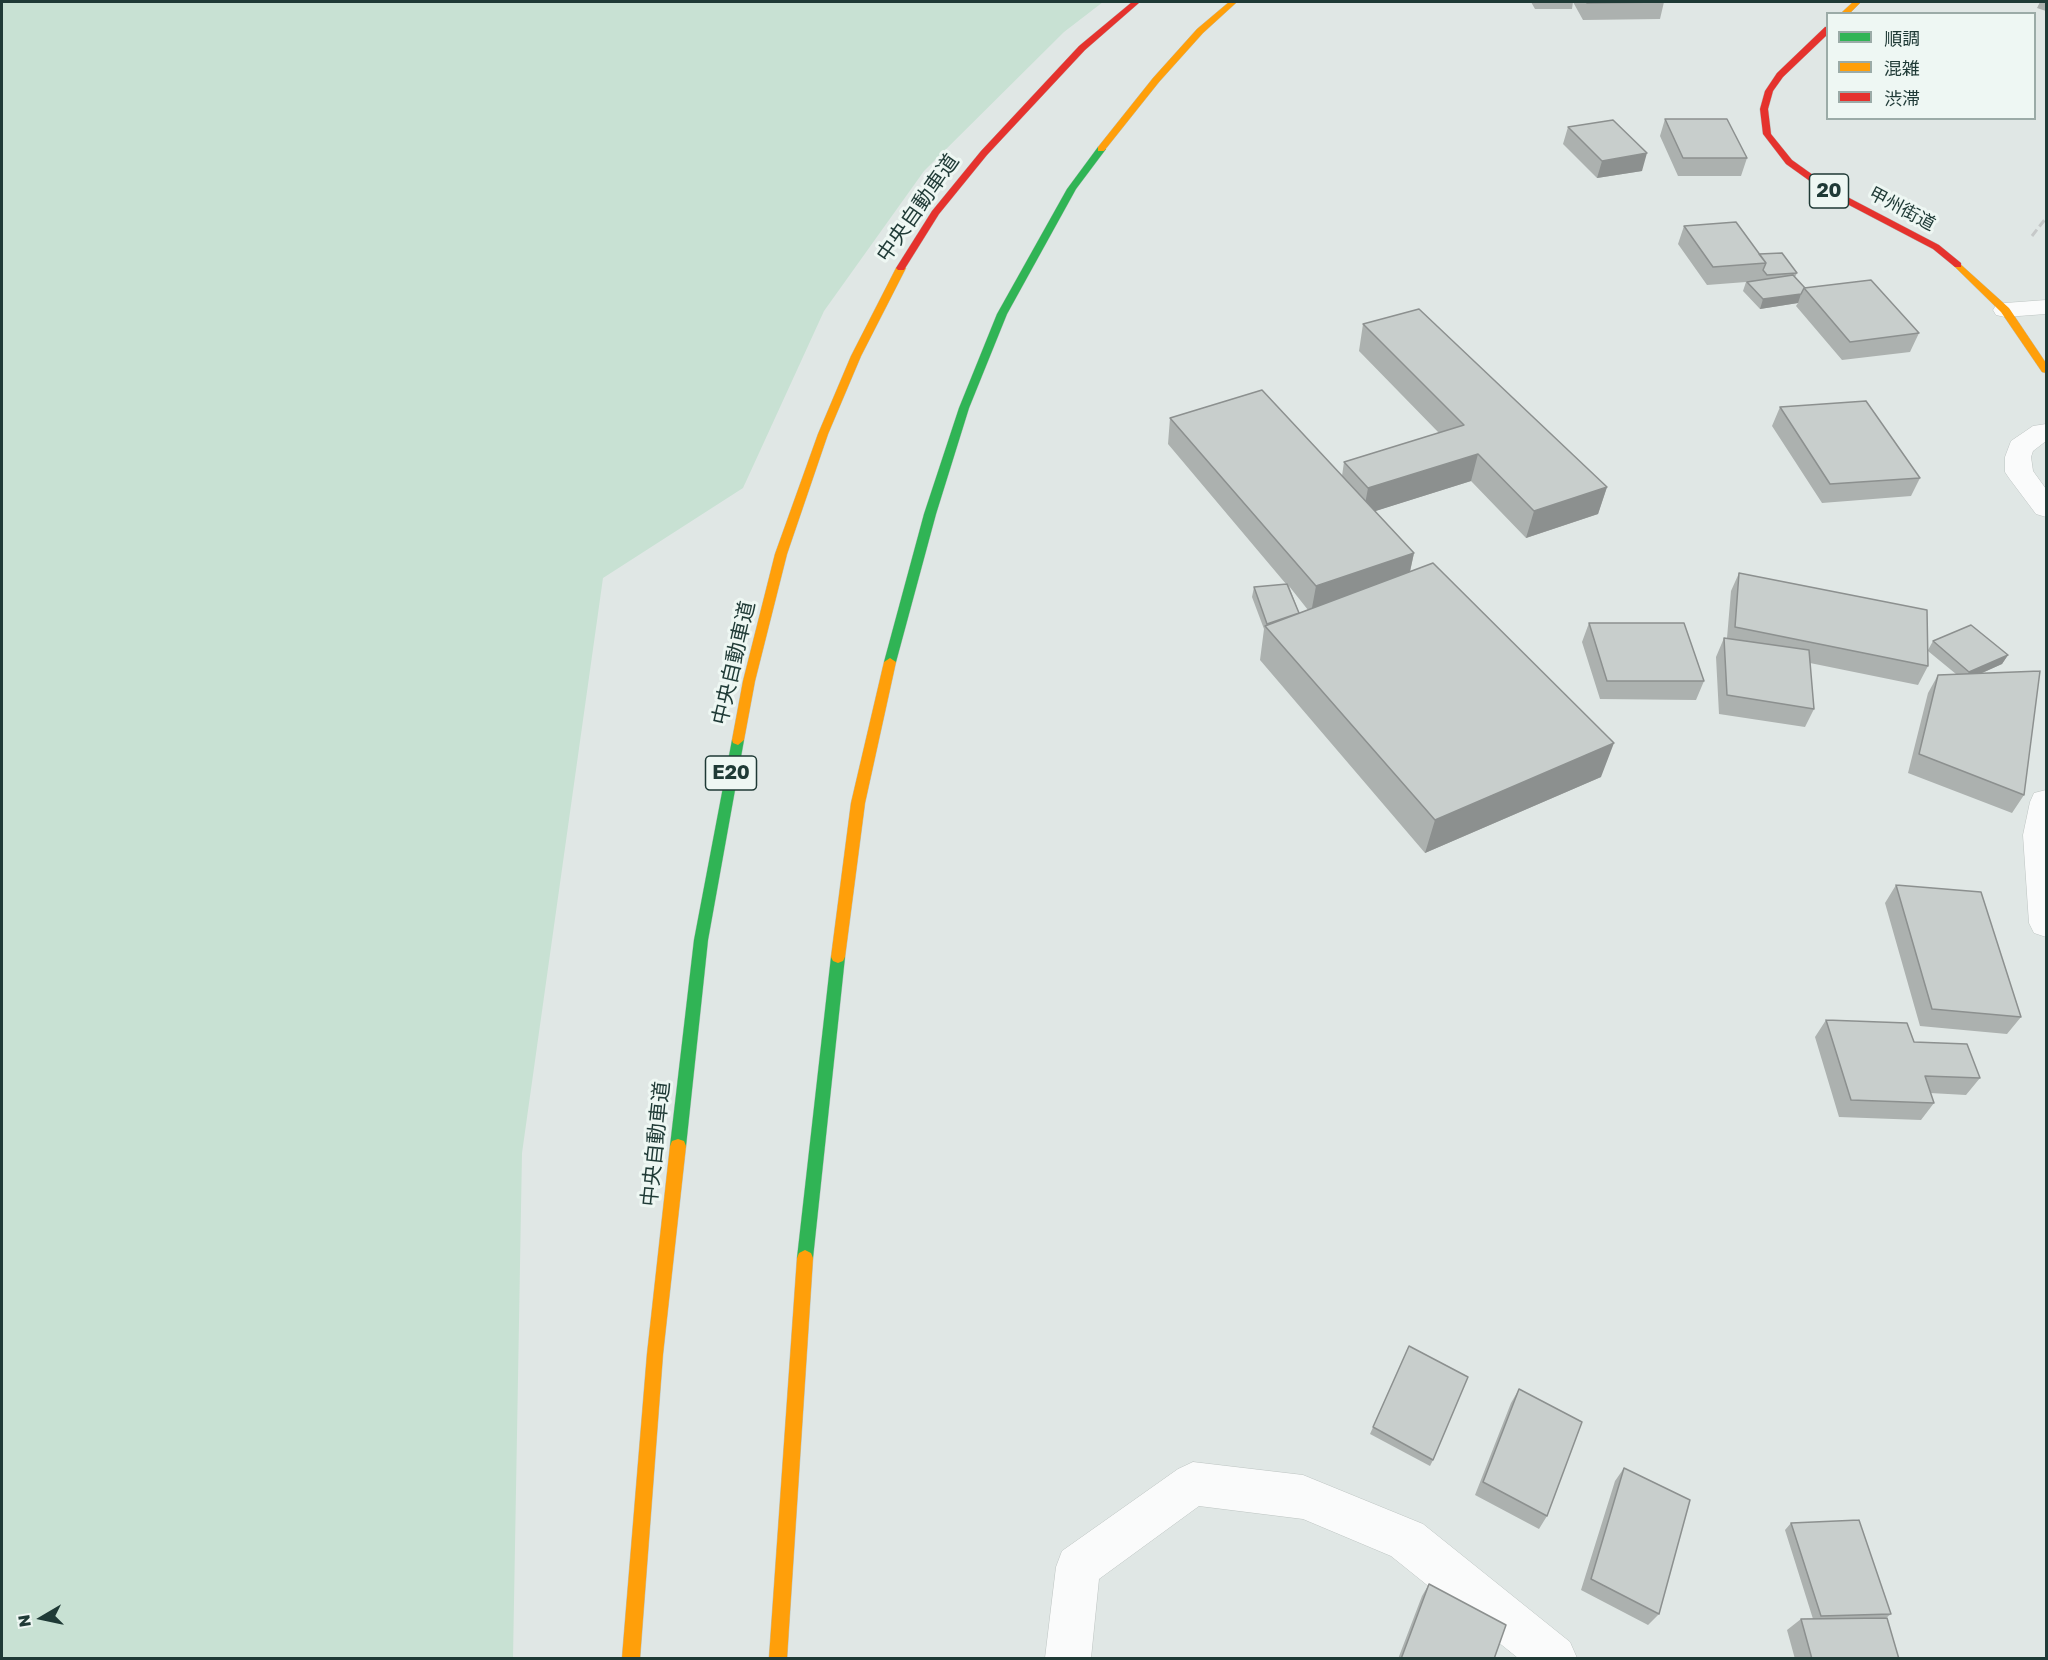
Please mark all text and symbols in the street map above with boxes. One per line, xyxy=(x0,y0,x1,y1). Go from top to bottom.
legend xyxy=(1826,12,2036,120)
text: 順調 xyxy=(1884,27,1920,49)
text: 混雑 xyxy=(1884,57,1920,79)
text: 渋滞 xyxy=(1884,87,1920,109)
street label: 中央自動車道 xyxy=(872,149,964,267)
road number: 20 xyxy=(1810,174,1848,208)
street label: 甲州街道 xyxy=(1865,183,1939,235)
street label: 中央自動車道 xyxy=(708,599,760,727)
road number: E20 xyxy=(706,756,756,790)
street label: 中央自動車道 xyxy=(637,1080,675,1208)
north arrow xyxy=(12,1588,72,1648)
text: N xyxy=(13,1613,35,1628)

